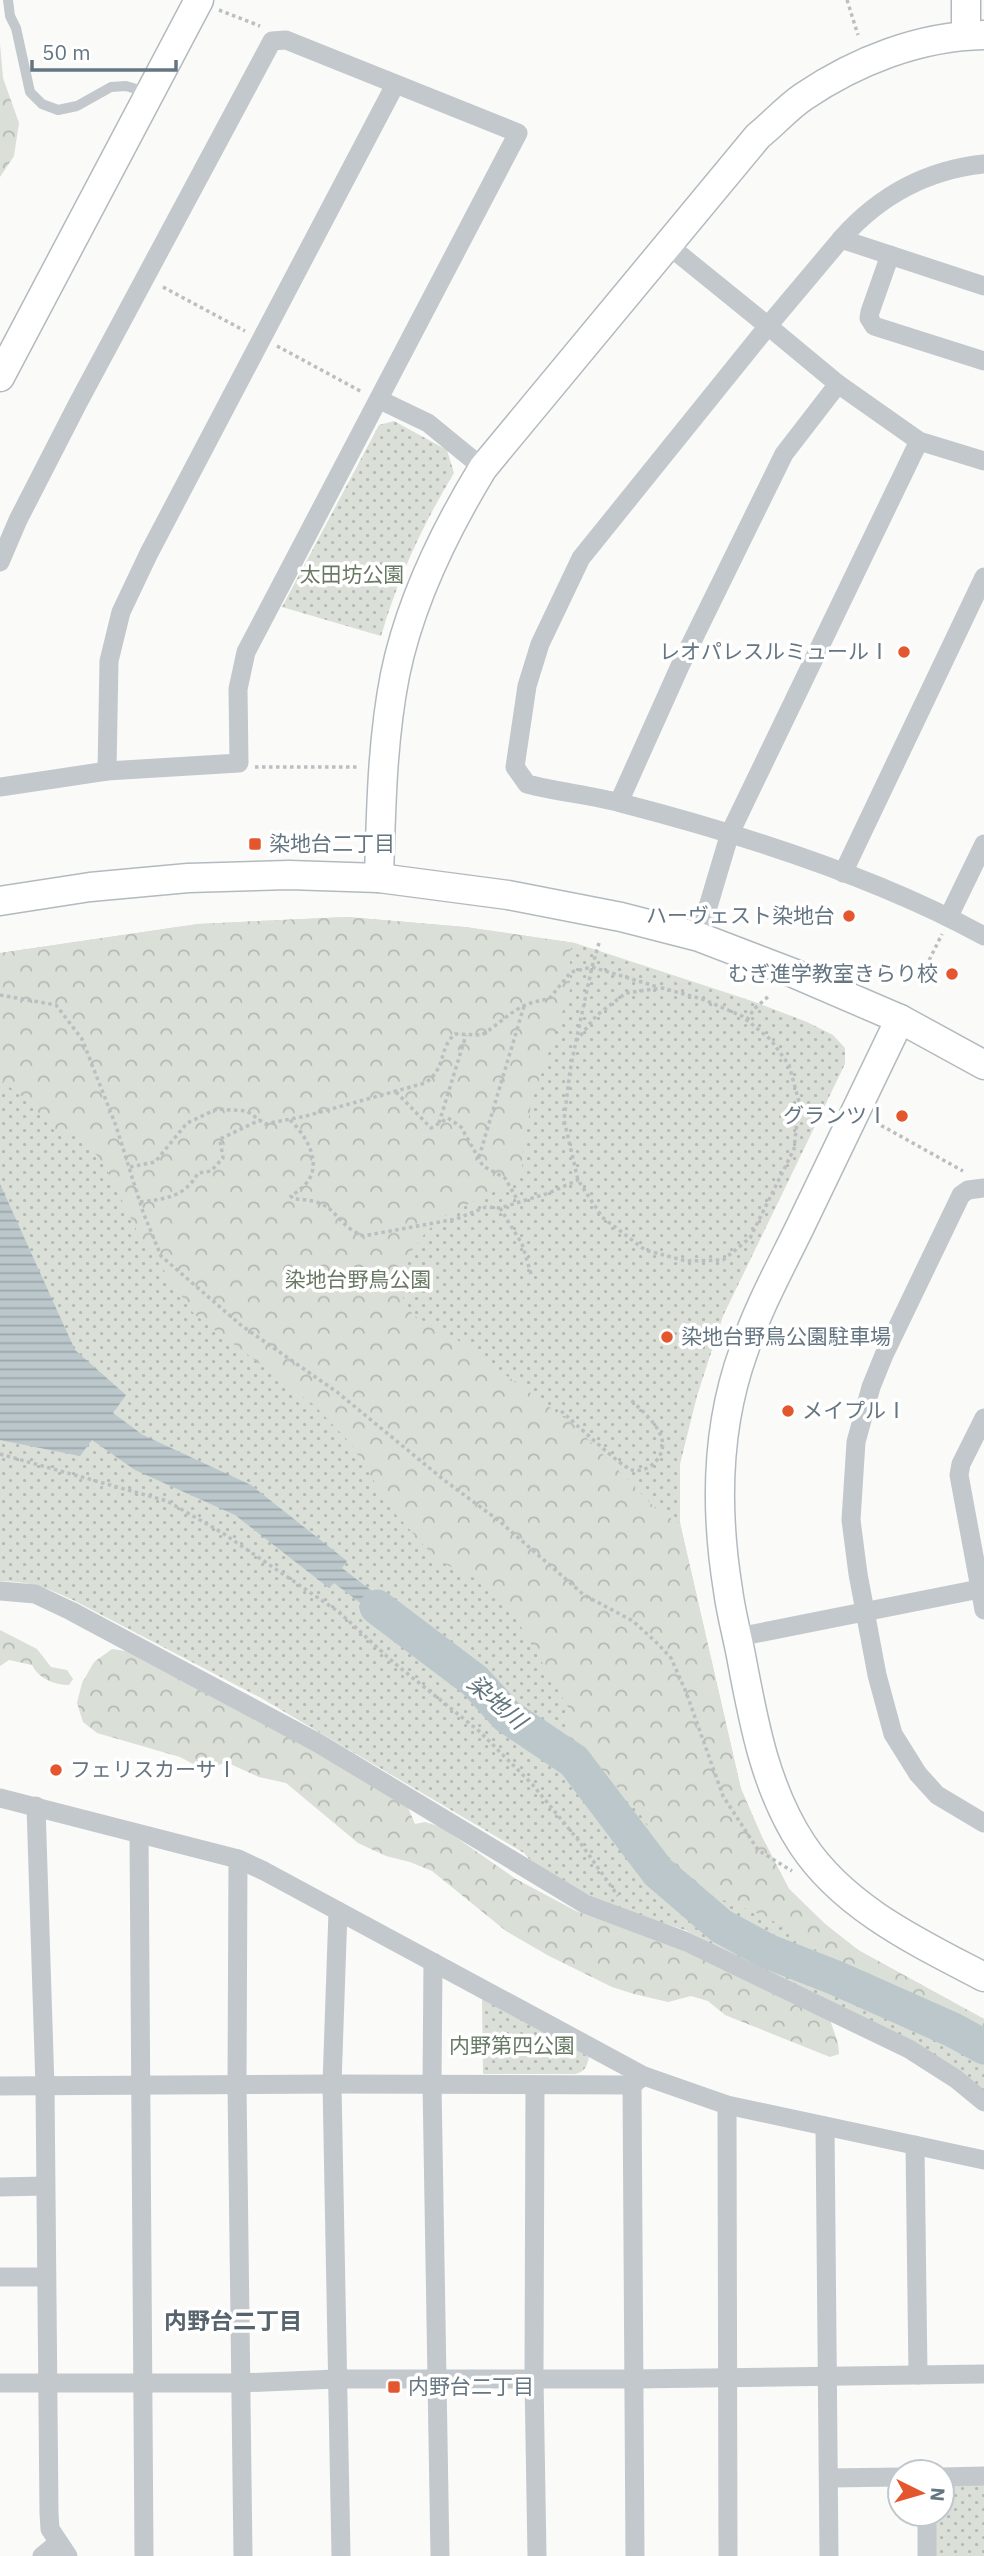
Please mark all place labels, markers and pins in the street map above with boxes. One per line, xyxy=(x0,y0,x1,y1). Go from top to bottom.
place label: レオパレスルミュールⅠ xyxy=(659,637,890,665)
marker: レオパレスルミュールⅠ xyxy=(896,644,912,660)
place label: 染地台二丁目 xyxy=(269,829,395,857)
marker: 染地台二丁目 xyxy=(247,836,263,852)
place label: ハーヴェスト染地台 xyxy=(646,901,835,929)
marker: ハーヴェスト染地台 xyxy=(841,908,857,924)
place label: むぎ進学教室きらり校 xyxy=(728,959,938,987)
marker: むぎ進学教室きらり校 xyxy=(944,966,960,982)
place label: グランツⅠ xyxy=(783,1101,888,1129)
marker: グランツⅠ xyxy=(894,1108,910,1124)
place label: 染地台野鳥公園駐車場 xyxy=(681,1322,891,1350)
marker: 染地台野鳥公園駐車場 xyxy=(659,1329,675,1345)
place label: メイプルⅠ xyxy=(802,1396,907,1424)
marker: メイプルⅠ xyxy=(780,1403,796,1419)
place label: フェリスカーサⅠ xyxy=(70,1755,238,1783)
marker: フェリスカーサⅠ xyxy=(48,1762,64,1778)
place label: 内野台二丁目 xyxy=(408,2372,534,2400)
marker: 内野台二丁目 xyxy=(386,2379,402,2395)

